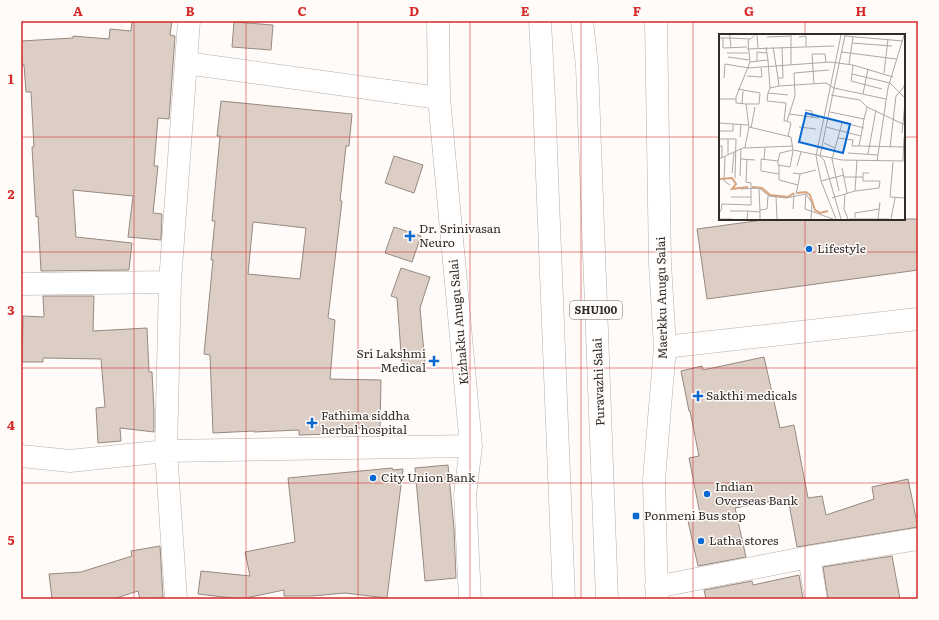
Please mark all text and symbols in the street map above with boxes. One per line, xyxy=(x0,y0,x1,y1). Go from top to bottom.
text: A xyxy=(73,1,83,20)
text: B xyxy=(186,1,195,20)
text: C xyxy=(297,1,307,20)
text: D xyxy=(409,1,419,20)
text: E xyxy=(521,1,530,20)
text: F xyxy=(633,1,641,20)
text: G xyxy=(744,1,754,20)
text: H xyxy=(856,1,867,20)
inset map xyxy=(719,34,905,220)
text: 1 xyxy=(8,69,14,88)
text: 2 xyxy=(8,184,15,203)
place label: Dr. Srinivasan Neuro xyxy=(419,219,501,251)
marker: Dr. Srinivasan Neuro xyxy=(404,230,416,242)
street label: Maerkku Anugu Salai xyxy=(651,236,671,360)
place label: Lifestyle xyxy=(817,239,866,257)
marker: Lifestyle xyxy=(804,244,814,254)
street label: Kizhakku Anugu Salai xyxy=(444,258,472,386)
text: 3 xyxy=(7,300,15,319)
road number: SHU100 xyxy=(570,301,622,319)
street label: Puravazhi Salai xyxy=(587,338,609,426)
place label: Sri Lakshmi Medical xyxy=(356,344,426,376)
marker: Sri Lakshmi Medical xyxy=(429,356,439,366)
place label: Sakthi medicals xyxy=(706,386,798,404)
marker: Sakthi medicals xyxy=(693,391,703,401)
place label: Fathima siddha herbal hospital xyxy=(321,406,410,438)
text: 4 xyxy=(7,415,15,434)
marker: Fathima siddha herbal hospital xyxy=(306,417,318,429)
place label: City Union Bank xyxy=(381,468,476,486)
marker: City Union Bank xyxy=(368,473,378,483)
place label: Indian Overseas Bank xyxy=(715,477,799,509)
marker: Indian Overseas Bank xyxy=(702,489,712,499)
place label: Ponmeni Bus stop xyxy=(644,506,746,524)
marker: Ponmeni Bus stop xyxy=(631,511,641,521)
text: 5 xyxy=(7,530,15,549)
place label: Latha stores xyxy=(709,531,779,549)
marker: Latha stores xyxy=(696,536,706,546)

